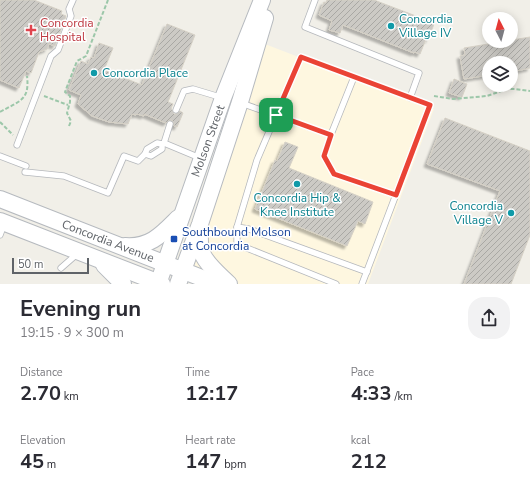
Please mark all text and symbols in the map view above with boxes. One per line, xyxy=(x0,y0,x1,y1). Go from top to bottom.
place label: Concordia Village IV xyxy=(398,11,453,41)
north arrow xyxy=(482,12,518,48)
map controls xyxy=(482,12,518,92)
place label: Concordia Hospital xyxy=(40,15,94,45)
marker: Concordia Village IV xyxy=(386,21,396,31)
marker: Concordia Hospital xyxy=(25,24,37,36)
button: layers xyxy=(482,56,518,92)
place label: Concordia Place xyxy=(102,65,188,81)
marker: Concordia Place xyxy=(89,68,99,78)
pin xyxy=(259,98,293,132)
street label: Molson Street xyxy=(188,102,229,179)
icon: arrive xyxy=(265,104,287,126)
marker: Concordia Hip & Knee Institute xyxy=(292,179,302,189)
place label: Concordia Hip & Knee Institute xyxy=(253,190,341,220)
place label: Concordia Village V xyxy=(449,198,504,228)
marker: Concordia Village V xyxy=(506,208,516,218)
street label: Concordia Avenue xyxy=(60,216,156,266)
place label: Southbound Molson at Concordia xyxy=(182,224,291,254)
marker: Southbound Molson at Concordia xyxy=(169,234,179,244)
scale bar xyxy=(12,256,89,275)
text: 50 m xyxy=(18,257,43,272)
text: Evening run xyxy=(20,294,141,324)
button: share xyxy=(468,297,510,339)
text: 19:15 · 9 × 300 m xyxy=(20,324,124,342)
text: Distance xyxy=(20,365,63,380)
text: Time xyxy=(185,365,210,380)
text: Pace xyxy=(351,365,374,380)
text: 2.70 xyxy=(20,380,61,407)
text: 12:17 xyxy=(185,380,238,407)
text: 4:33 xyxy=(351,380,392,407)
text: km xyxy=(61,389,79,404)
text: /km xyxy=(392,389,412,404)
text: Elevation xyxy=(20,433,66,448)
text: Heart rate xyxy=(185,433,236,448)
text: kcal xyxy=(351,433,370,448)
text: 45 xyxy=(20,448,44,475)
text: 147 xyxy=(185,448,221,475)
text: 212 xyxy=(351,448,387,475)
text: m xyxy=(44,457,56,472)
text: bpm xyxy=(221,457,246,472)

